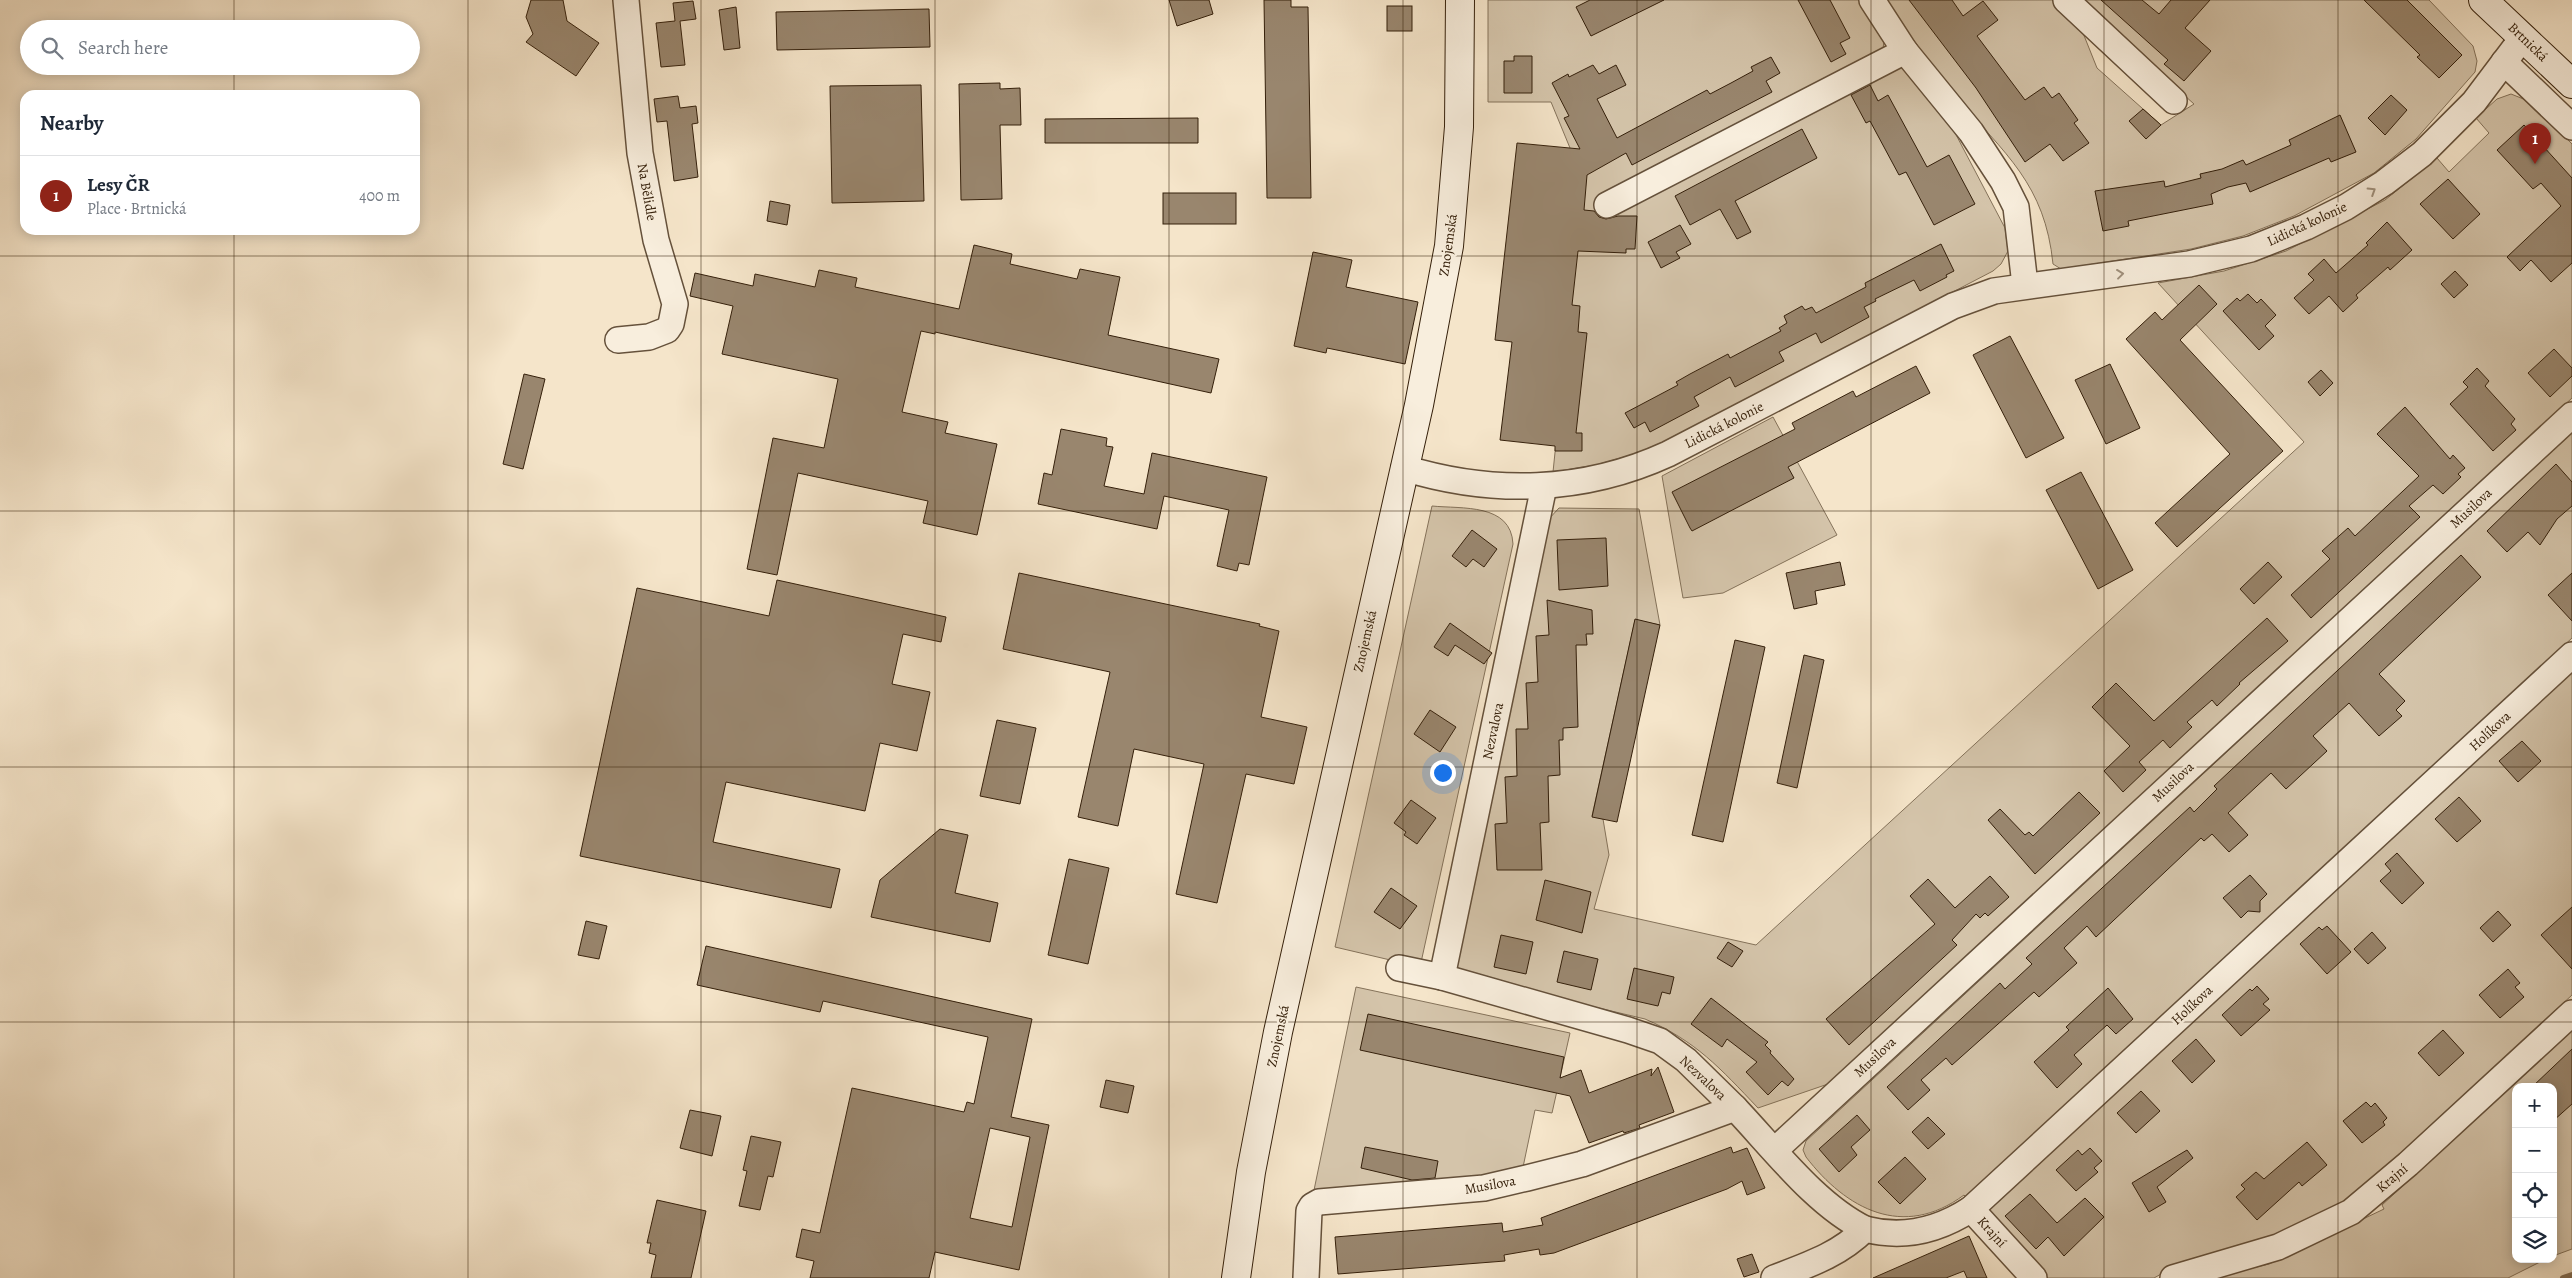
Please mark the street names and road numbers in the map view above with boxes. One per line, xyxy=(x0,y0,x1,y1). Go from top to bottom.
street label: Brtnická xyxy=(2504,18,2553,66)
street label: Na Bělidle xyxy=(633,162,661,222)
street label: Lidická kolonie xyxy=(2264,197,2350,251)
street label: Znojemská xyxy=(1434,212,1462,277)
street label: Lidická kolonie xyxy=(1681,397,1767,453)
street label: Musilova xyxy=(2446,483,2497,532)
street label: Znojemská xyxy=(1349,608,1381,674)
street label: Nezvalova xyxy=(1478,700,1508,761)
street label: Holíkova xyxy=(2465,706,2515,755)
street label: Musilova xyxy=(2148,757,2199,806)
street label: Holíkova xyxy=(2167,980,2217,1029)
street label: Znojemská xyxy=(1262,1003,1294,1069)
street label: Musilova xyxy=(1850,1032,1901,1081)
street label: Nezvalova xyxy=(1675,1051,1731,1105)
street label: Krajní xyxy=(2372,1159,2412,1197)
street label: Musilova xyxy=(1463,1171,1517,1199)
street label: Krajní xyxy=(1973,1212,2011,1252)

